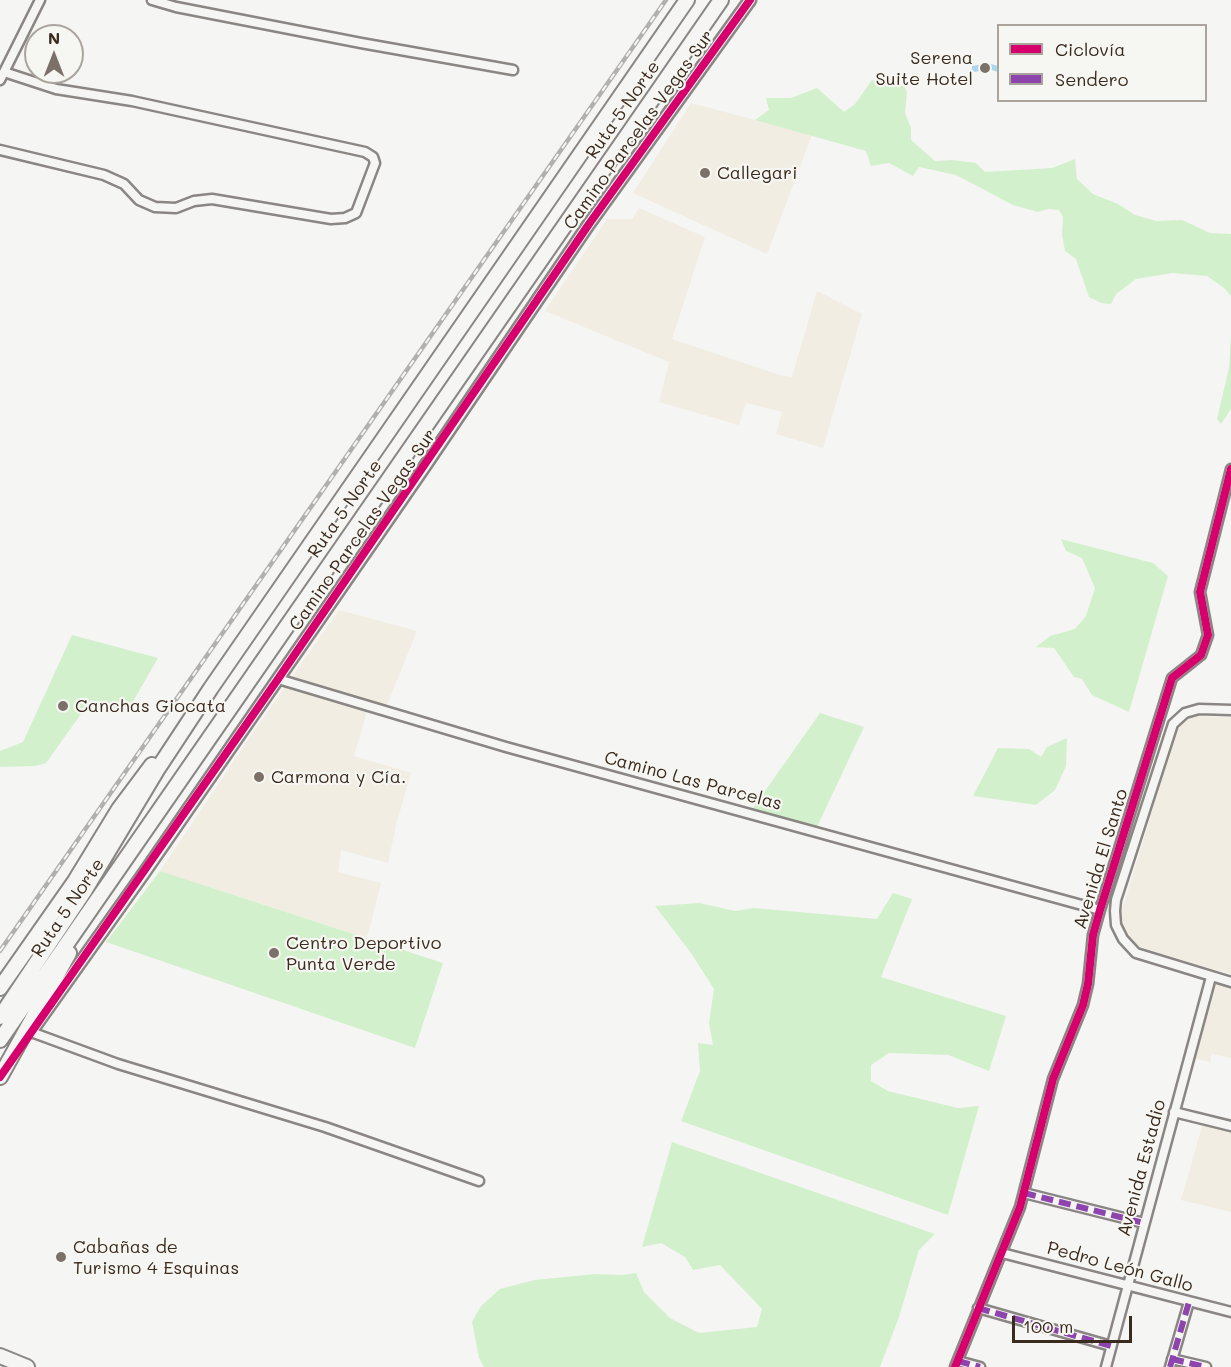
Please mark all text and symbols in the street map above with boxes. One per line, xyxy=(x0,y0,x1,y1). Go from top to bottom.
north arrow xyxy=(24,24,84,84)
legend xyxy=(997,24,1207,102)
street label: Camino Parcelas Vegas Sur xyxy=(559,26,719,234)
text: N xyxy=(48,27,60,48)
text: Ciclovía xyxy=(1055,37,1126,61)
place label: Serena Suite Hotel xyxy=(876,47,973,90)
street label: Ruta 5 Norte xyxy=(581,57,665,163)
marker: Serena Suite Hotel xyxy=(978,61,992,75)
text: Sendero xyxy=(1055,67,1129,91)
place label: Callegari xyxy=(717,162,797,184)
marker: Callegari xyxy=(698,166,712,180)
street label: Camino Parcelas Vegas Sur xyxy=(285,425,441,635)
street label: Ruta 5 Norte xyxy=(303,456,387,562)
place label: Canchas Giocata xyxy=(75,695,226,717)
marker: Canchas Giocata xyxy=(56,699,70,713)
street label: Camino Las Parcelas xyxy=(602,747,784,815)
place label: Carmona y Cía. xyxy=(271,766,406,788)
marker: Carmona y Cía. xyxy=(252,770,266,784)
street label: Avenida El Santo xyxy=(1069,786,1133,932)
street label: Ruta 5 Norte xyxy=(27,854,109,962)
place label: Centro Deportivo Punta Verde xyxy=(286,932,441,974)
marker: Centro Deportivo Punta Verde xyxy=(267,946,281,960)
street label: Avenida Estadio xyxy=(1113,1097,1171,1239)
place label: Cabañas de Turismo 4 Esquinas xyxy=(73,1236,239,1278)
street label: Pedro León Gallo xyxy=(1045,1237,1195,1297)
marker: Cabañas de Turismo 4 Esquinas xyxy=(54,1250,68,1264)
scale bar xyxy=(1015,1304,1135,1342)
text: 100 m xyxy=(1023,1314,1073,1338)

